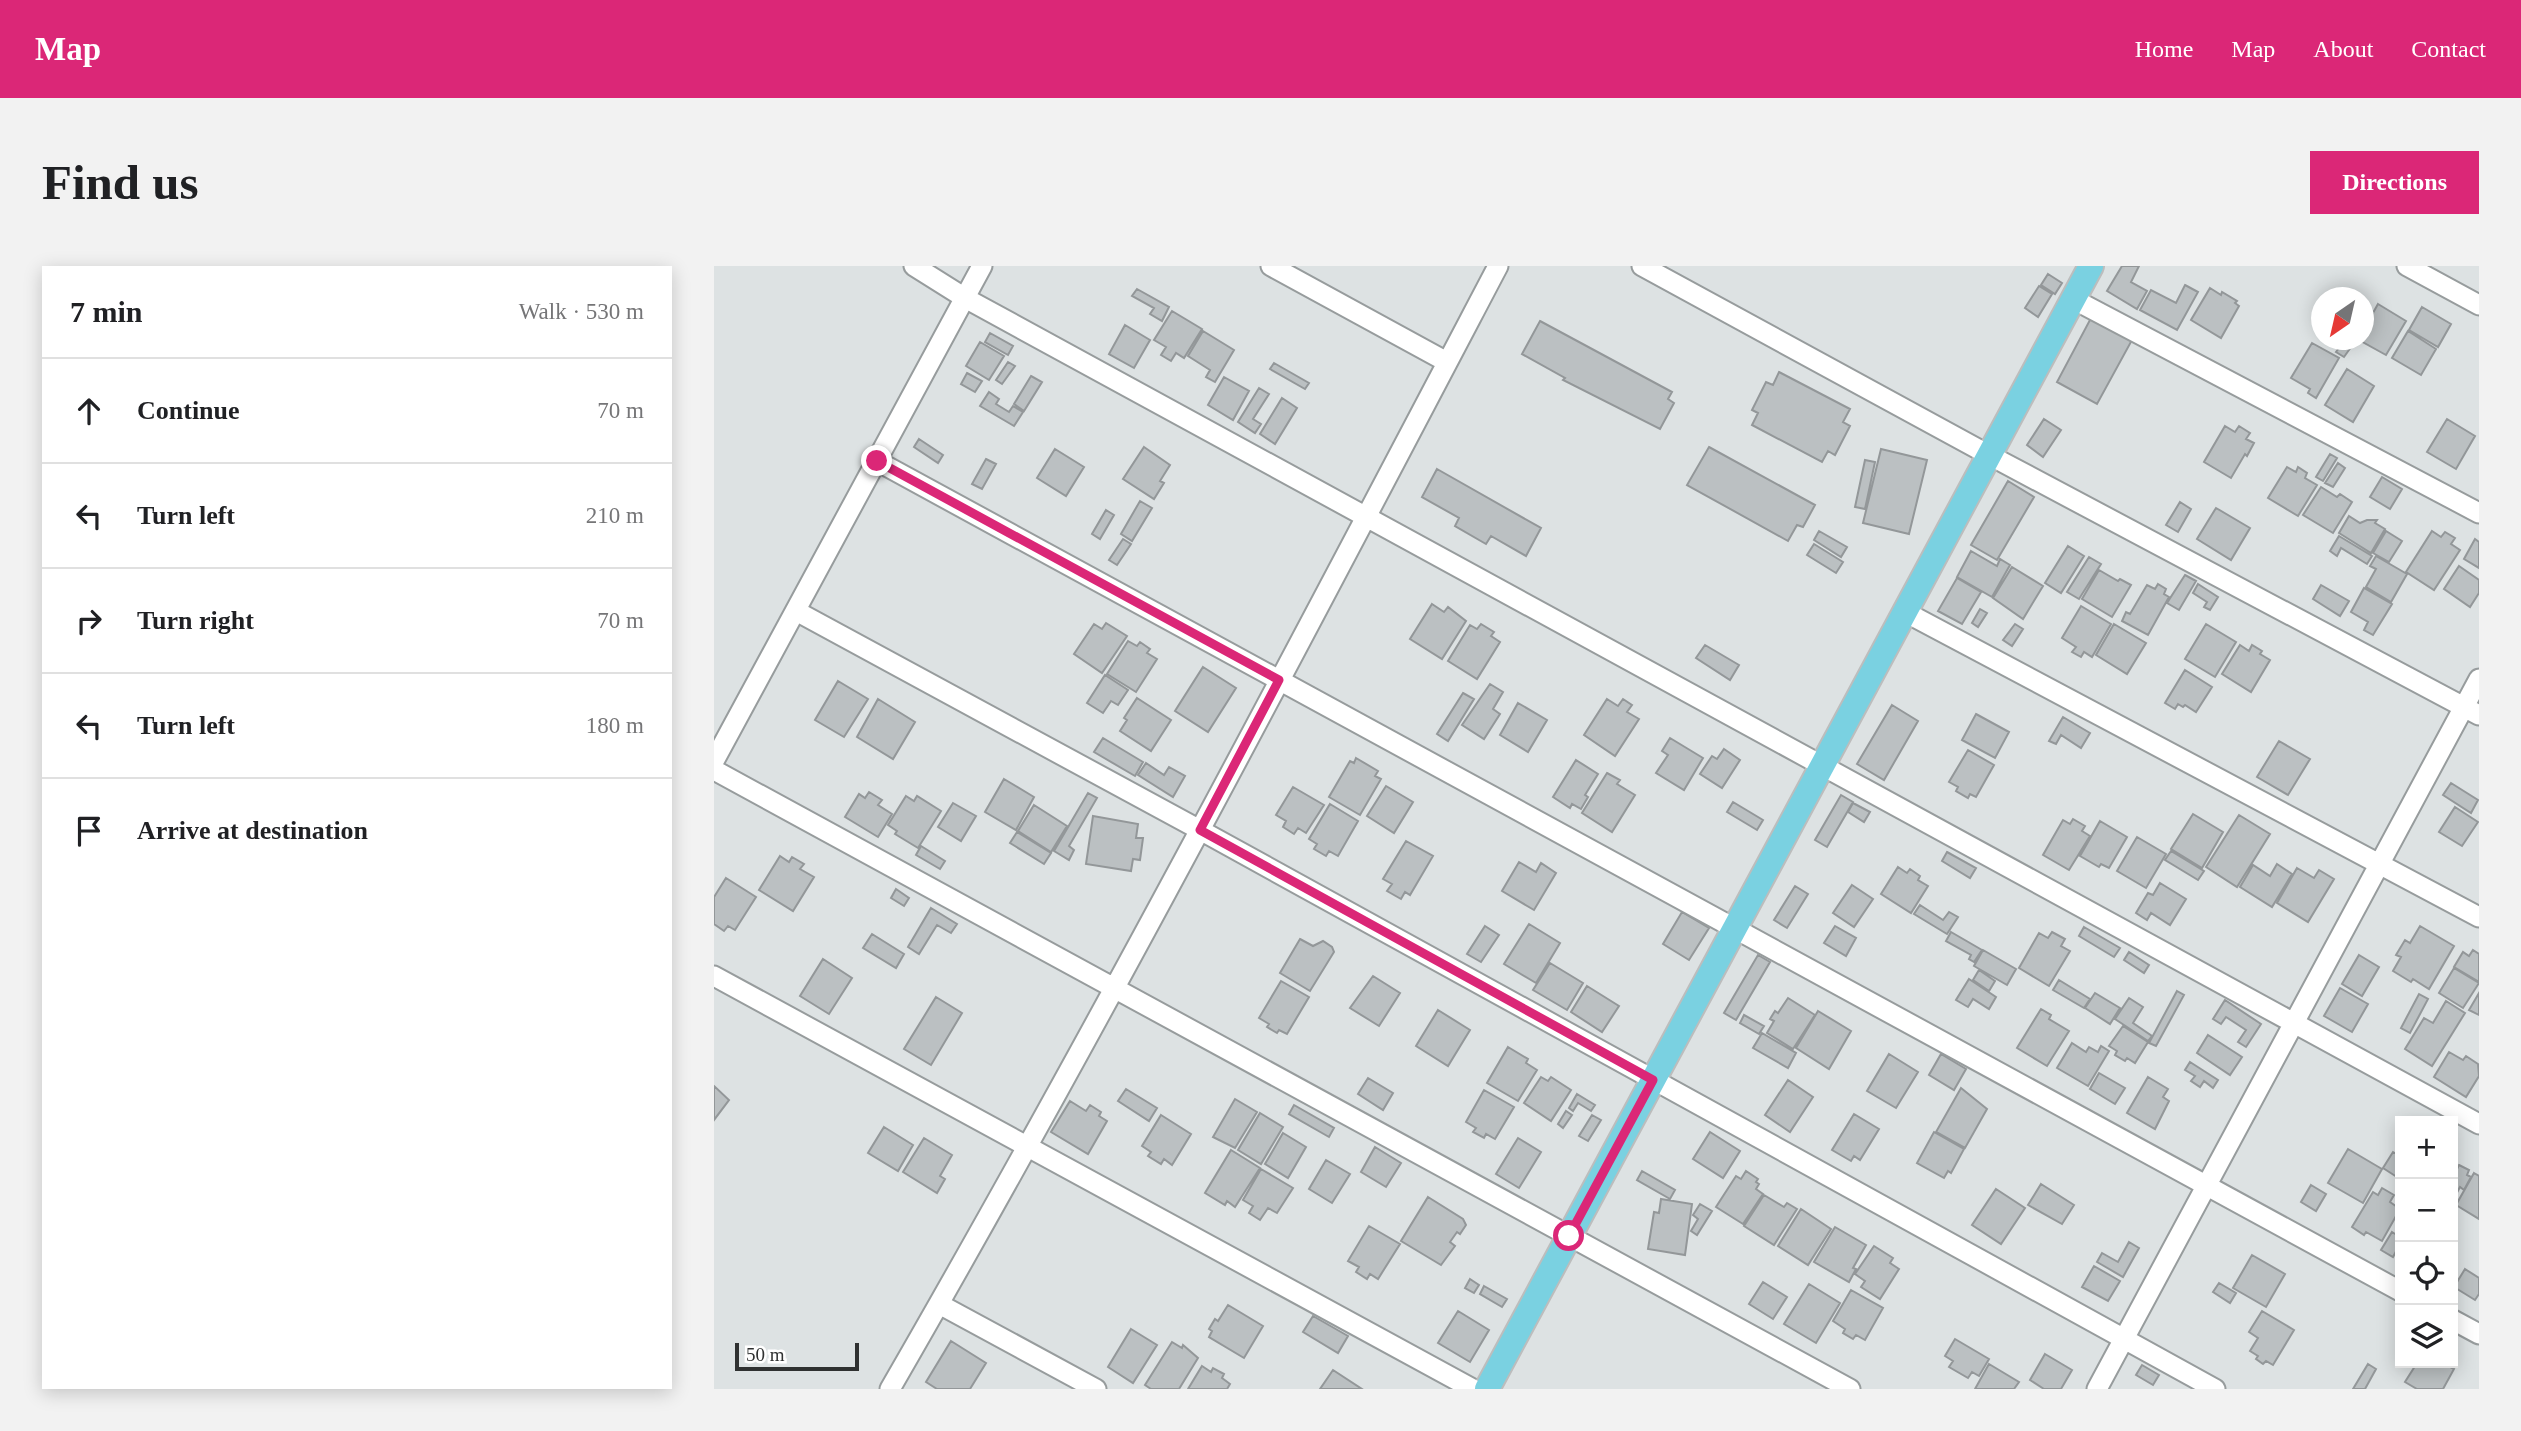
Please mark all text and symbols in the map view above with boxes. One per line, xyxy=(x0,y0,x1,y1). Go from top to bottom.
text: Map xyxy=(35,31,101,67)
text: Home xyxy=(2135,36,2193,62)
text: Map xyxy=(2231,36,2275,62)
text: About xyxy=(2313,36,2373,62)
text: Contact xyxy=(2411,36,2486,62)
button: Directions xyxy=(2310,151,2479,214)
text: Find us xyxy=(42,155,199,210)
north arrow xyxy=(2311,287,2374,350)
text: 7 min xyxy=(70,295,143,328)
text: Walk · 530 m xyxy=(519,299,644,324)
icon: ahead xyxy=(70,392,108,430)
text: Continue xyxy=(137,396,240,425)
text: 70 m xyxy=(597,398,644,423)
route end xyxy=(861,445,892,476)
icon: left xyxy=(70,497,108,535)
text: Turn left xyxy=(137,501,235,530)
text: 210 m xyxy=(586,503,644,528)
icon: right xyxy=(70,602,108,640)
text: Turn right xyxy=(137,606,254,635)
text: 70 m xyxy=(597,608,644,633)
icon: left xyxy=(70,707,108,745)
text: Turn left xyxy=(137,711,235,740)
text: 180 m xyxy=(586,713,644,738)
icon: arrive xyxy=(70,812,108,850)
text: Arrive at destination xyxy=(137,816,368,845)
map controls xyxy=(2395,1116,2458,1368)
button: + xyxy=(2395,1116,2458,1179)
button: − xyxy=(2395,1179,2458,1242)
route start xyxy=(1553,1220,1584,1251)
button: locate xyxy=(2395,1242,2458,1305)
button: layers xyxy=(2395,1305,2458,1368)
scale bar xyxy=(735,1340,859,1372)
text: 50 m xyxy=(746,1344,785,1365)

